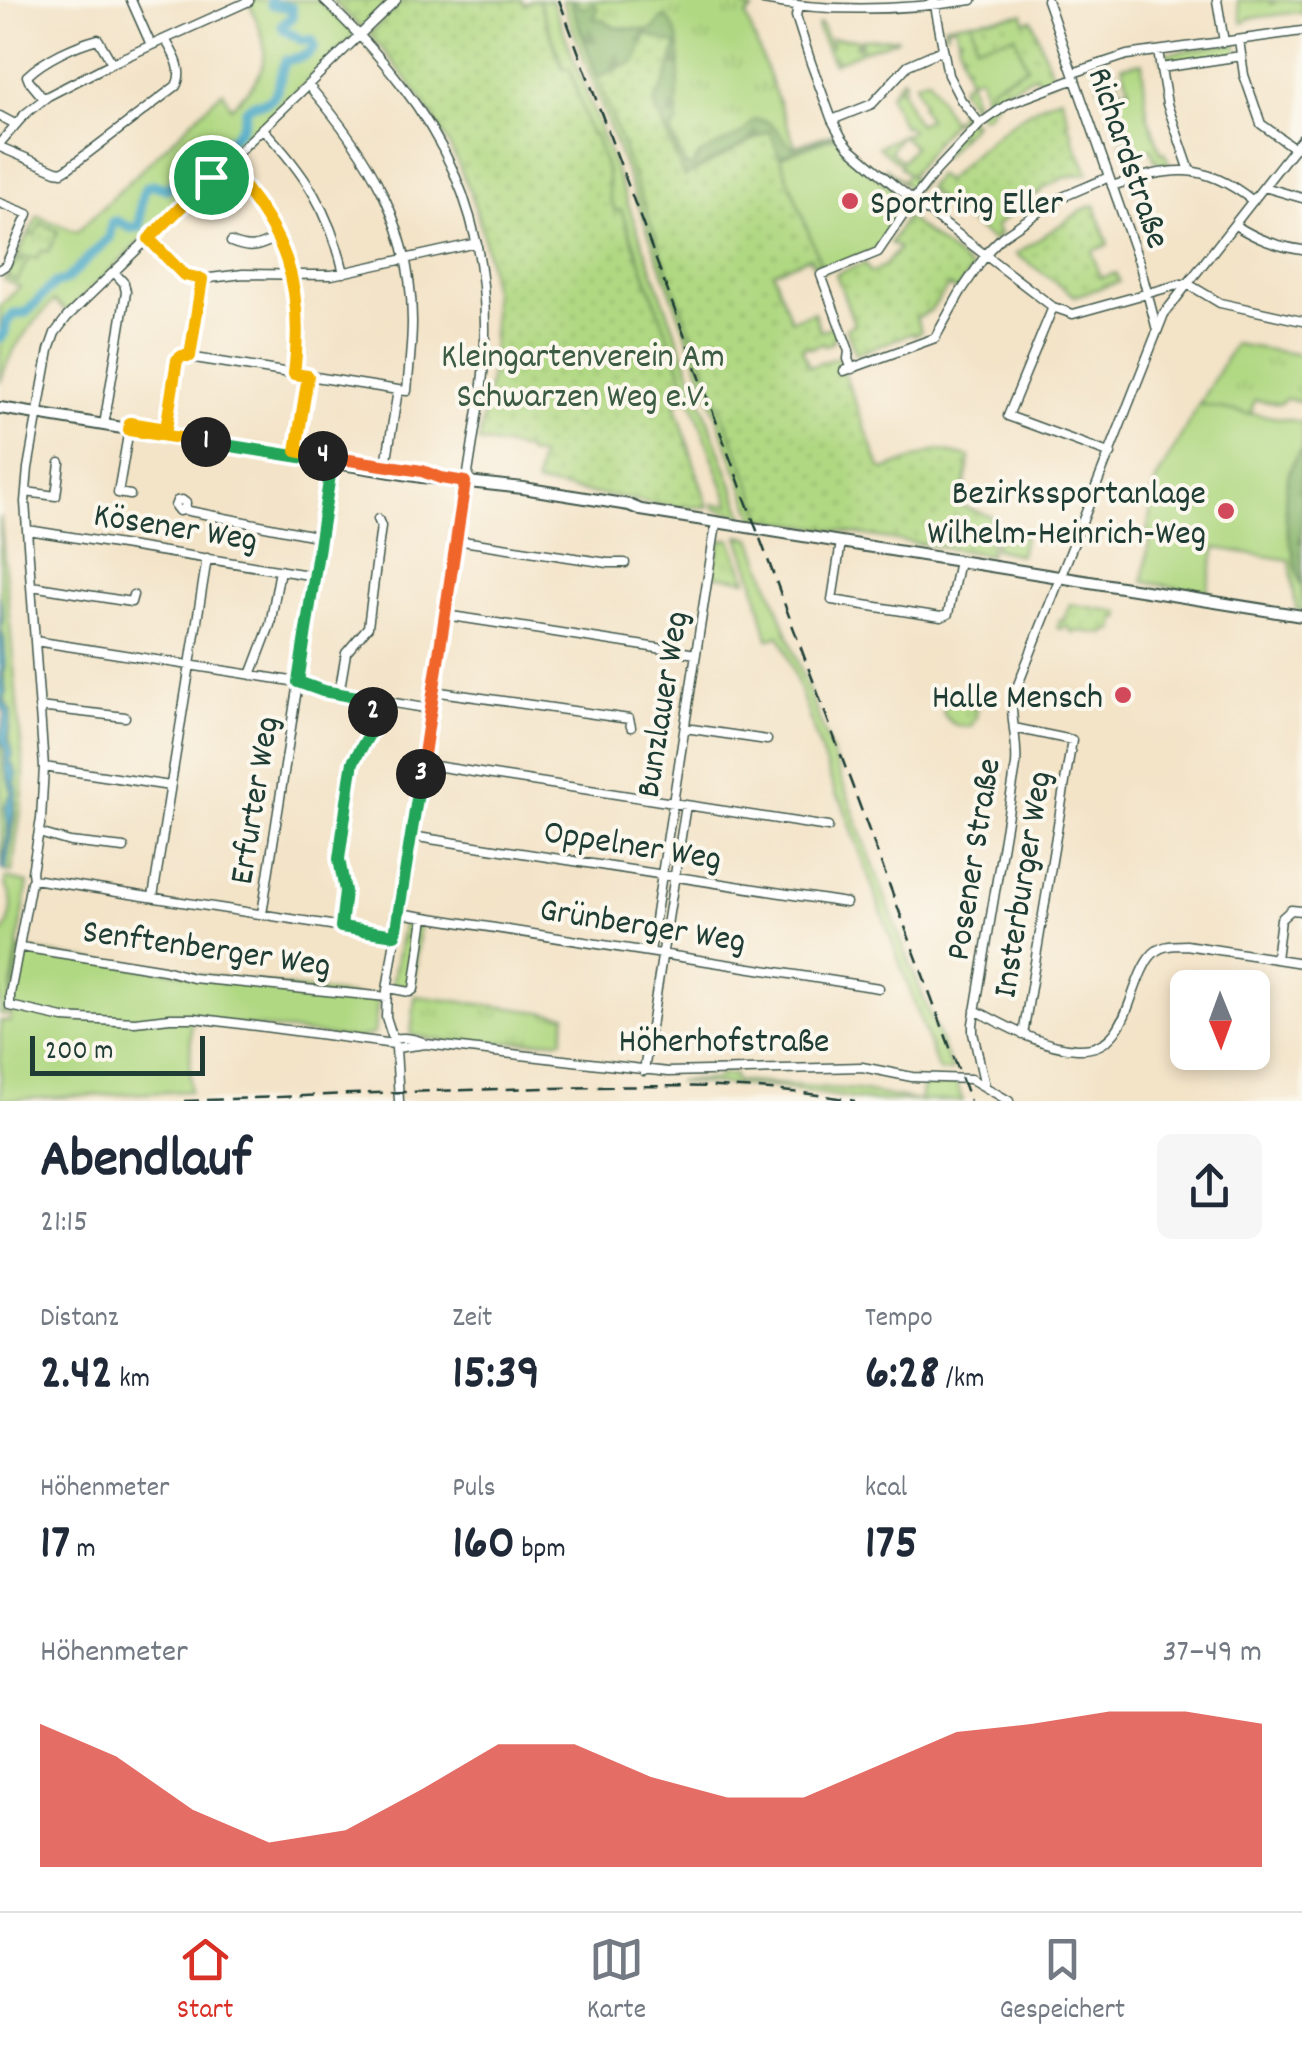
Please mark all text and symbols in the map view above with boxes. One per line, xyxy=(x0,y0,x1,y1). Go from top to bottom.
street label: Richardstraße xyxy=(1072,61,1181,256)
pin xyxy=(169,135,254,220)
icon: arrive xyxy=(184,150,239,205)
place label: Sportring Eller xyxy=(870,181,1063,231)
marker: Sportring Eller xyxy=(839,190,861,212)
park label: Kleingartenverein Am Schwarzen Weg e.V. xyxy=(441,334,725,424)
pin: 1 xyxy=(181,417,231,467)
text: 1 xyxy=(203,422,209,462)
pin: 4 xyxy=(298,431,348,481)
text: 4 xyxy=(317,436,329,476)
place label: Bezirkssportanlage Wilhelm-Heinrich-Weg xyxy=(927,471,1206,561)
street label: Kösener Weg xyxy=(90,492,261,568)
marker: Bezirkssportanlage Wilhelm-Heinrich-Weg xyxy=(1215,500,1237,522)
street label: Bunzlauer Weg xyxy=(626,608,704,802)
place label: Halle Mensch xyxy=(932,675,1103,725)
marker: Halle Mensch xyxy=(1112,684,1134,706)
pin: 2 xyxy=(348,687,398,737)
text: 2 xyxy=(367,692,379,732)
street label: Erfurter Weg xyxy=(219,713,295,888)
pin: 3 xyxy=(396,749,446,799)
text: 3 xyxy=(415,754,427,794)
street label: Posener Straße xyxy=(935,755,1017,964)
street label: Insterburger Weg xyxy=(982,768,1068,1002)
street label: Oppelner Weg xyxy=(540,809,725,887)
street label: Grünberger Weg xyxy=(536,887,749,969)
street label: Senftenberger Weg xyxy=(79,909,334,993)
north arrow xyxy=(1170,970,1270,1070)
map controls xyxy=(1170,970,1270,1070)
street label: Höherhofstraße xyxy=(619,1019,829,1069)
scale bar xyxy=(30,1031,205,1076)
text: 200 m xyxy=(45,1033,113,1073)
text: Abendlauf xyxy=(40,1124,251,1203)
button: share xyxy=(1157,1134,1262,1239)
text: 21:15 xyxy=(40,1201,88,1247)
text: Distanz xyxy=(40,1300,118,1340)
text: Zeit xyxy=(452,1300,492,1340)
text: Tempo xyxy=(865,1300,933,1340)
text: 2.42 xyxy=(40,1340,113,1412)
text: 15:39 xyxy=(452,1340,540,1412)
text: 6:28 xyxy=(865,1340,939,1412)
text: km xyxy=(113,1361,150,1401)
text: /km xyxy=(939,1361,984,1401)
text: Höhenmeter xyxy=(40,1470,169,1510)
text: Puls xyxy=(452,1470,496,1510)
text: kcal xyxy=(865,1470,907,1510)
text: 17 xyxy=(40,1510,70,1582)
text: 160 xyxy=(452,1510,515,1582)
text: 175 xyxy=(865,1510,918,1582)
text: m xyxy=(70,1531,96,1571)
text: bpm xyxy=(515,1531,566,1571)
text: Höhenmeter xyxy=(40,1631,188,1677)
text: 37–49 m xyxy=(1162,1631,1262,1677)
tab: Start xyxy=(177,1932,233,2032)
tab: Karte xyxy=(587,1932,646,2032)
tab: Gespeichert xyxy=(999,1932,1125,2032)

